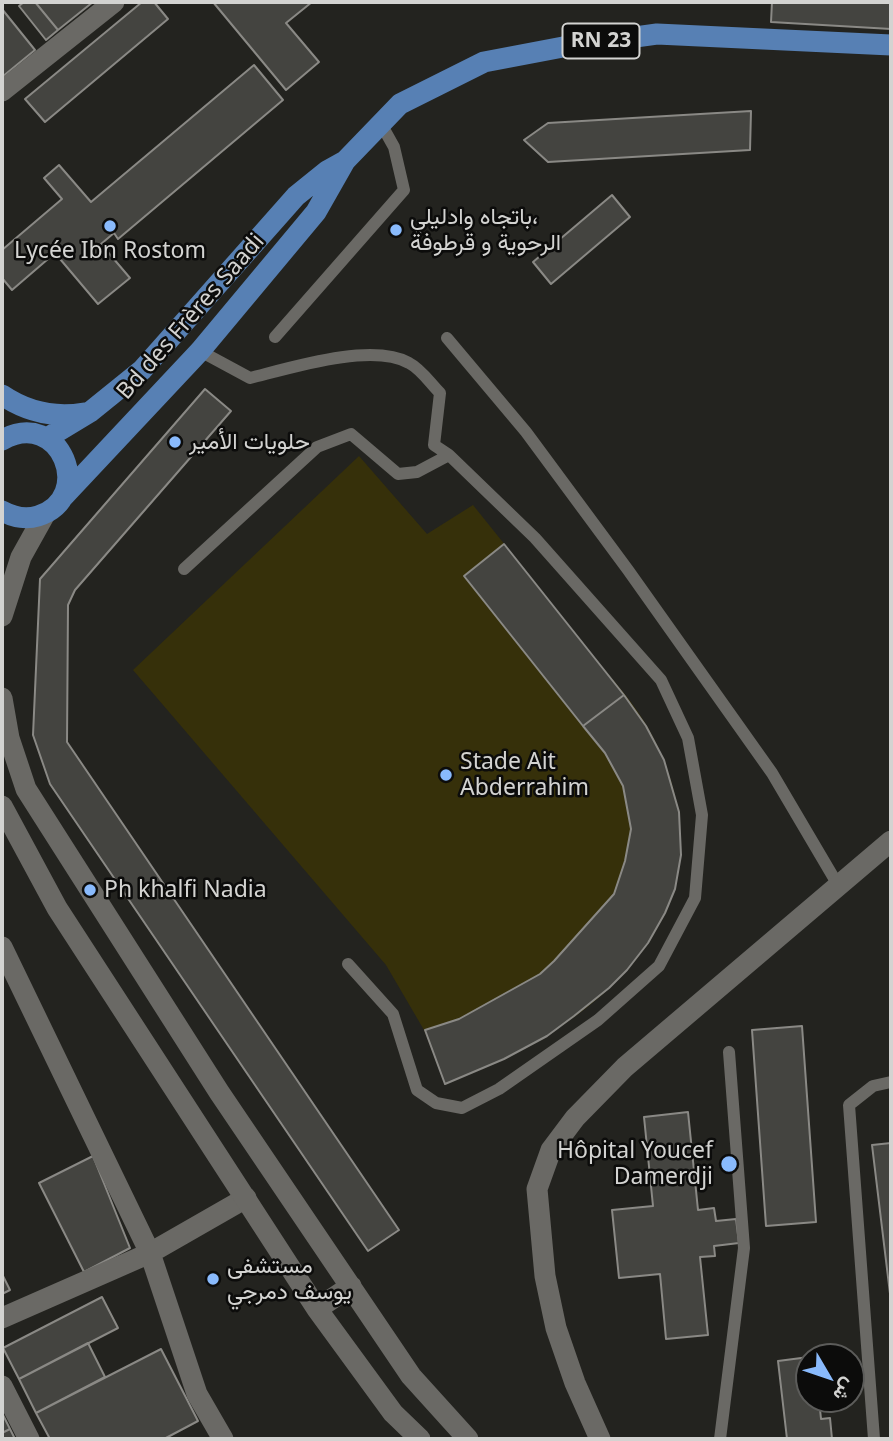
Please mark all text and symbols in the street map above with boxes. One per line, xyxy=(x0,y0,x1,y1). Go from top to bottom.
road number: RN 23 xyxy=(562,23,640,58)
place label: باتجاه وادليلي، الرحوية و قرطوفة xyxy=(410,203,561,257)
marker: Lycée Ibn Rostom xyxy=(102,218,118,234)
marker: باتجاه وادليلي، الرحوية و قرطوفة xyxy=(388,222,404,238)
street label: Bd des Frères Saadi xyxy=(111,228,271,406)
place label: Lycée Ibn Rostom xyxy=(14,237,206,265)
place label: حلويات الأمير xyxy=(189,428,310,456)
marker: حلويات الأمير xyxy=(167,434,183,450)
place label: Stade Ait Abderrahim xyxy=(460,748,589,802)
marker: Stade Ait Abderrahim xyxy=(438,767,454,783)
place label: Ph khalfi Nadia xyxy=(104,876,267,904)
marker: Ph khalfi Nadia xyxy=(82,882,98,898)
place label: Hôpital Youcef Damerdji xyxy=(557,1137,713,1191)
marker: Hôpital Youcef Damerdji xyxy=(719,1154,739,1174)
place label: مستشفى يوسف دمرجي xyxy=(227,1252,352,1306)
marker: مستشفى يوسف دمرجي xyxy=(205,1271,221,1287)
north arrow xyxy=(795,1343,865,1413)
text: ش xyxy=(827,1373,862,1407)

